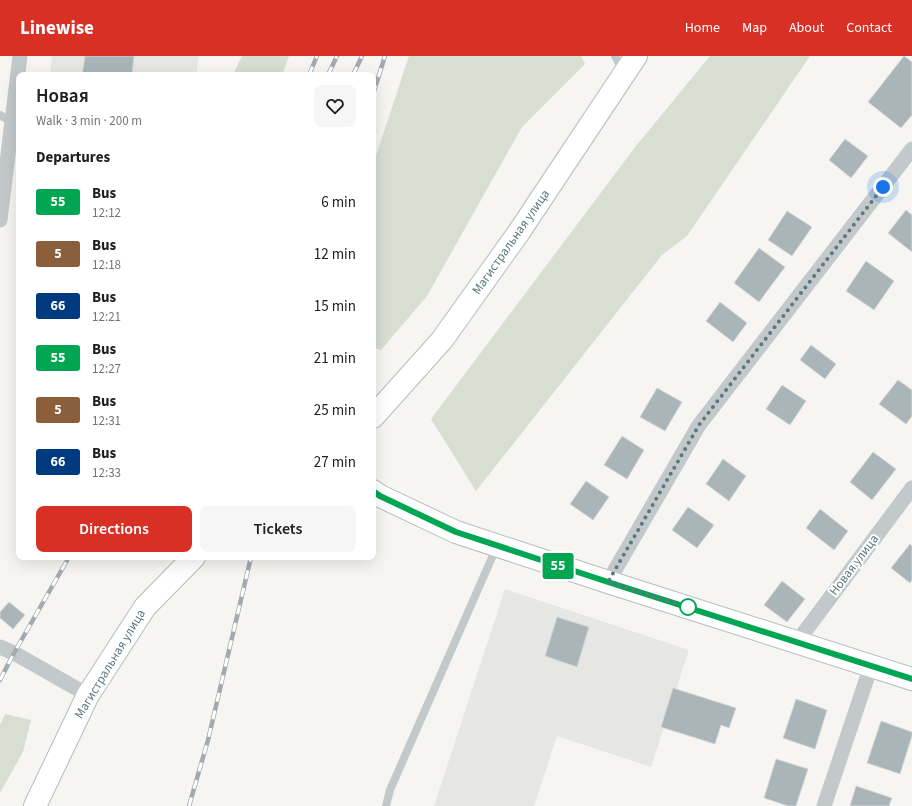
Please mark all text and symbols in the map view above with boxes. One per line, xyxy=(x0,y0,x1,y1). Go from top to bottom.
text: Linewise xyxy=(20,15,94,42)
text: Home xyxy=(685,18,720,38)
text: Map xyxy=(742,18,767,38)
text: About xyxy=(789,18,824,38)
text: Contact xyxy=(846,18,892,38)
text: Новая xyxy=(36,83,89,110)
button: heart xyxy=(314,85,356,127)
text: Walk · 3 min · 200 m xyxy=(36,112,142,130)
text: Departures xyxy=(36,147,110,168)
your location xyxy=(873,177,893,197)
text: Bus xyxy=(92,183,116,204)
street label: Магистральная улица xyxy=(468,186,554,298)
text: 55 xyxy=(51,192,65,212)
text: 6 min xyxy=(321,192,356,213)
text: 12:12 xyxy=(92,204,121,222)
text: Bus xyxy=(92,235,116,256)
text: 5 xyxy=(54,244,62,264)
text: 12 min xyxy=(314,244,356,265)
text: 12:18 xyxy=(92,256,121,274)
text: Bus xyxy=(92,287,116,308)
text: 66 xyxy=(51,296,65,316)
text: 15 min xyxy=(314,296,356,317)
text: 12:21 xyxy=(92,308,121,326)
text: Bus xyxy=(92,339,116,360)
text: 55 xyxy=(51,348,65,368)
text: 21 min xyxy=(314,348,356,369)
text: 12:27 xyxy=(92,360,121,378)
text: Bus xyxy=(92,391,116,412)
text: 5 xyxy=(54,400,62,420)
text: 25 min xyxy=(314,400,356,421)
text: 12:31 xyxy=(92,412,121,430)
text: Bus xyxy=(92,443,116,464)
text: 66 xyxy=(51,452,65,472)
text: 27 min xyxy=(314,452,356,473)
text: 12:33 xyxy=(92,464,121,482)
button: Directions xyxy=(36,506,192,552)
button: Tickets xyxy=(200,506,356,552)
street label: Новая улица xyxy=(825,531,883,599)
line badge: 55 xyxy=(540,553,576,579)
text: 55 xyxy=(551,556,565,576)
unlabelled marker xyxy=(679,598,697,616)
street label: Магистральная улица xyxy=(70,606,150,722)

